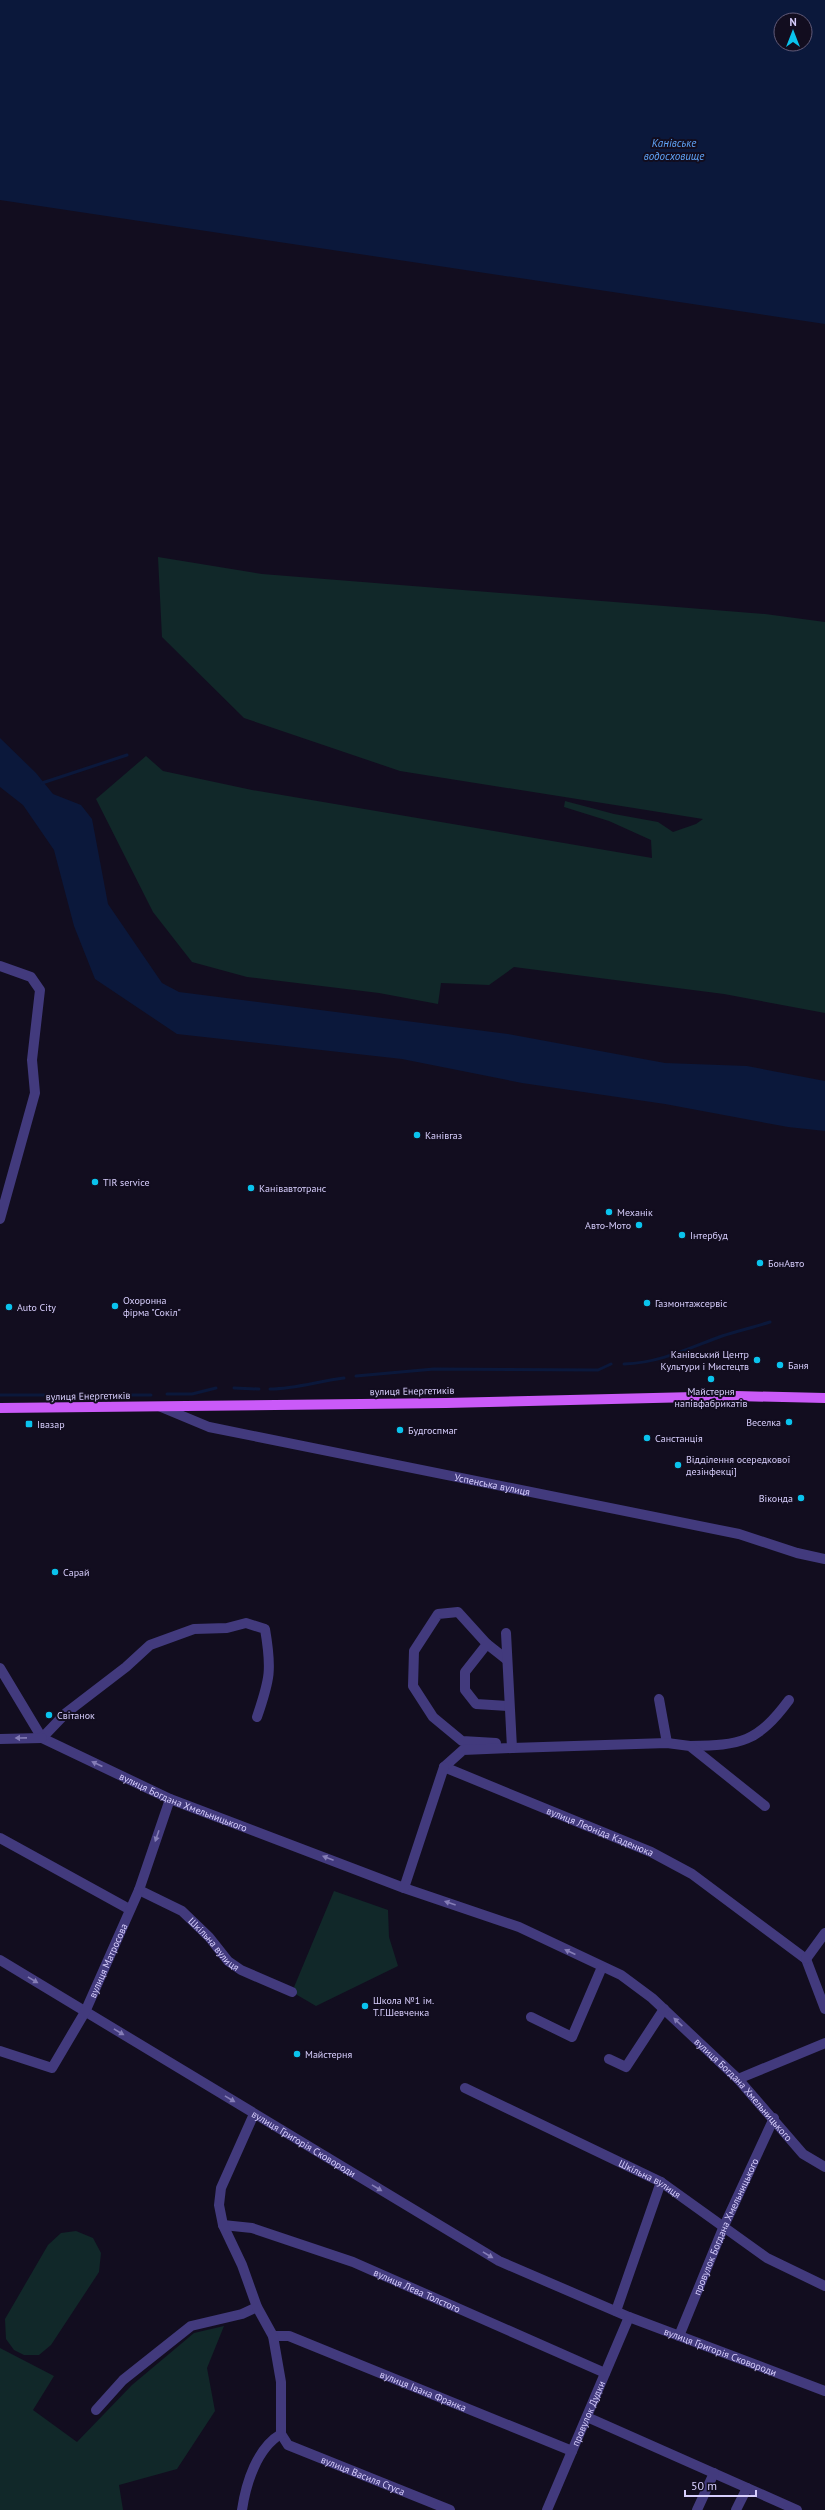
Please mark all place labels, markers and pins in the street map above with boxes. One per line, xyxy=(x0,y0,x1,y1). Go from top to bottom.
place label: Канівгаз xyxy=(425,1129,462,1142)
marker: Канівгаз xyxy=(412,1130,422,1140)
place label: TIR service xyxy=(103,1176,150,1189)
marker: TIR service xyxy=(90,1177,100,1187)
place label: Канівавтотранс xyxy=(259,1182,327,1195)
marker: Канівавтотранс xyxy=(246,1183,256,1193)
place label: Механік xyxy=(617,1206,653,1219)
marker: Механік xyxy=(604,1207,614,1217)
place label: Авто-Мото xyxy=(585,1219,631,1232)
marker: Авто-Мото xyxy=(634,1220,644,1230)
place label: Інтербуд xyxy=(690,1229,728,1242)
marker: Інтербуд xyxy=(677,1230,687,1240)
place label: БонАвто xyxy=(768,1257,804,1270)
marker: БонАвто xyxy=(755,1258,765,1268)
place label: Охоронна фірма "Сокіл" xyxy=(123,1294,181,1319)
place label: Газмонтажсервіс xyxy=(655,1297,728,1310)
marker: Газмонтажсервіс xyxy=(642,1298,652,1308)
place label: Auto City xyxy=(17,1301,56,1314)
marker: Охоронна фірма "Сокіл" xyxy=(110,1301,120,1311)
marker: Auto City xyxy=(4,1302,14,1312)
place label: Канівський Центр Культури і Мистецтв xyxy=(660,1348,749,1373)
marker: Канівський Центр Культури і Мистецтв xyxy=(752,1355,762,1365)
place label: Баня xyxy=(788,1359,809,1372)
marker: Баня xyxy=(775,1360,785,1370)
marker: Майстерня напівфабрикатів xyxy=(706,1374,716,1384)
place label: Майстерня напівфабрикатів xyxy=(675,1385,747,1410)
place label: Веселка xyxy=(746,1416,781,1429)
marker: Веселка xyxy=(784,1417,794,1427)
place label: Івазар xyxy=(37,1418,65,1431)
marker: Івазар xyxy=(24,1419,34,1429)
place label: Будгоспмаг xyxy=(408,1424,458,1437)
marker: Будгоспмаг xyxy=(395,1425,405,1435)
place label: Санстанція xyxy=(655,1432,703,1445)
marker: Санстанція xyxy=(642,1433,652,1443)
place label: Відділення осередкової дезінфекці] xyxy=(686,1453,790,1478)
marker: Відділення осередкової дезінфекці] xyxy=(673,1460,683,1470)
place label: Віконда xyxy=(759,1492,793,1505)
marker: Віконда xyxy=(796,1493,806,1503)
place label: Сарай xyxy=(63,1566,90,1579)
marker: Сарай xyxy=(50,1567,60,1577)
place label: Світанок xyxy=(57,1709,95,1722)
marker: Світанок xyxy=(44,1710,54,1720)
place label: Школа №1 ім. Т.Г.Шевченка xyxy=(373,1994,434,2019)
marker: Школа №1 ім. Т.Г.Шевченка xyxy=(360,2001,370,2011)
place label: Майстерня xyxy=(305,2048,352,2061)
marker: Майстерня xyxy=(292,2049,302,2059)

